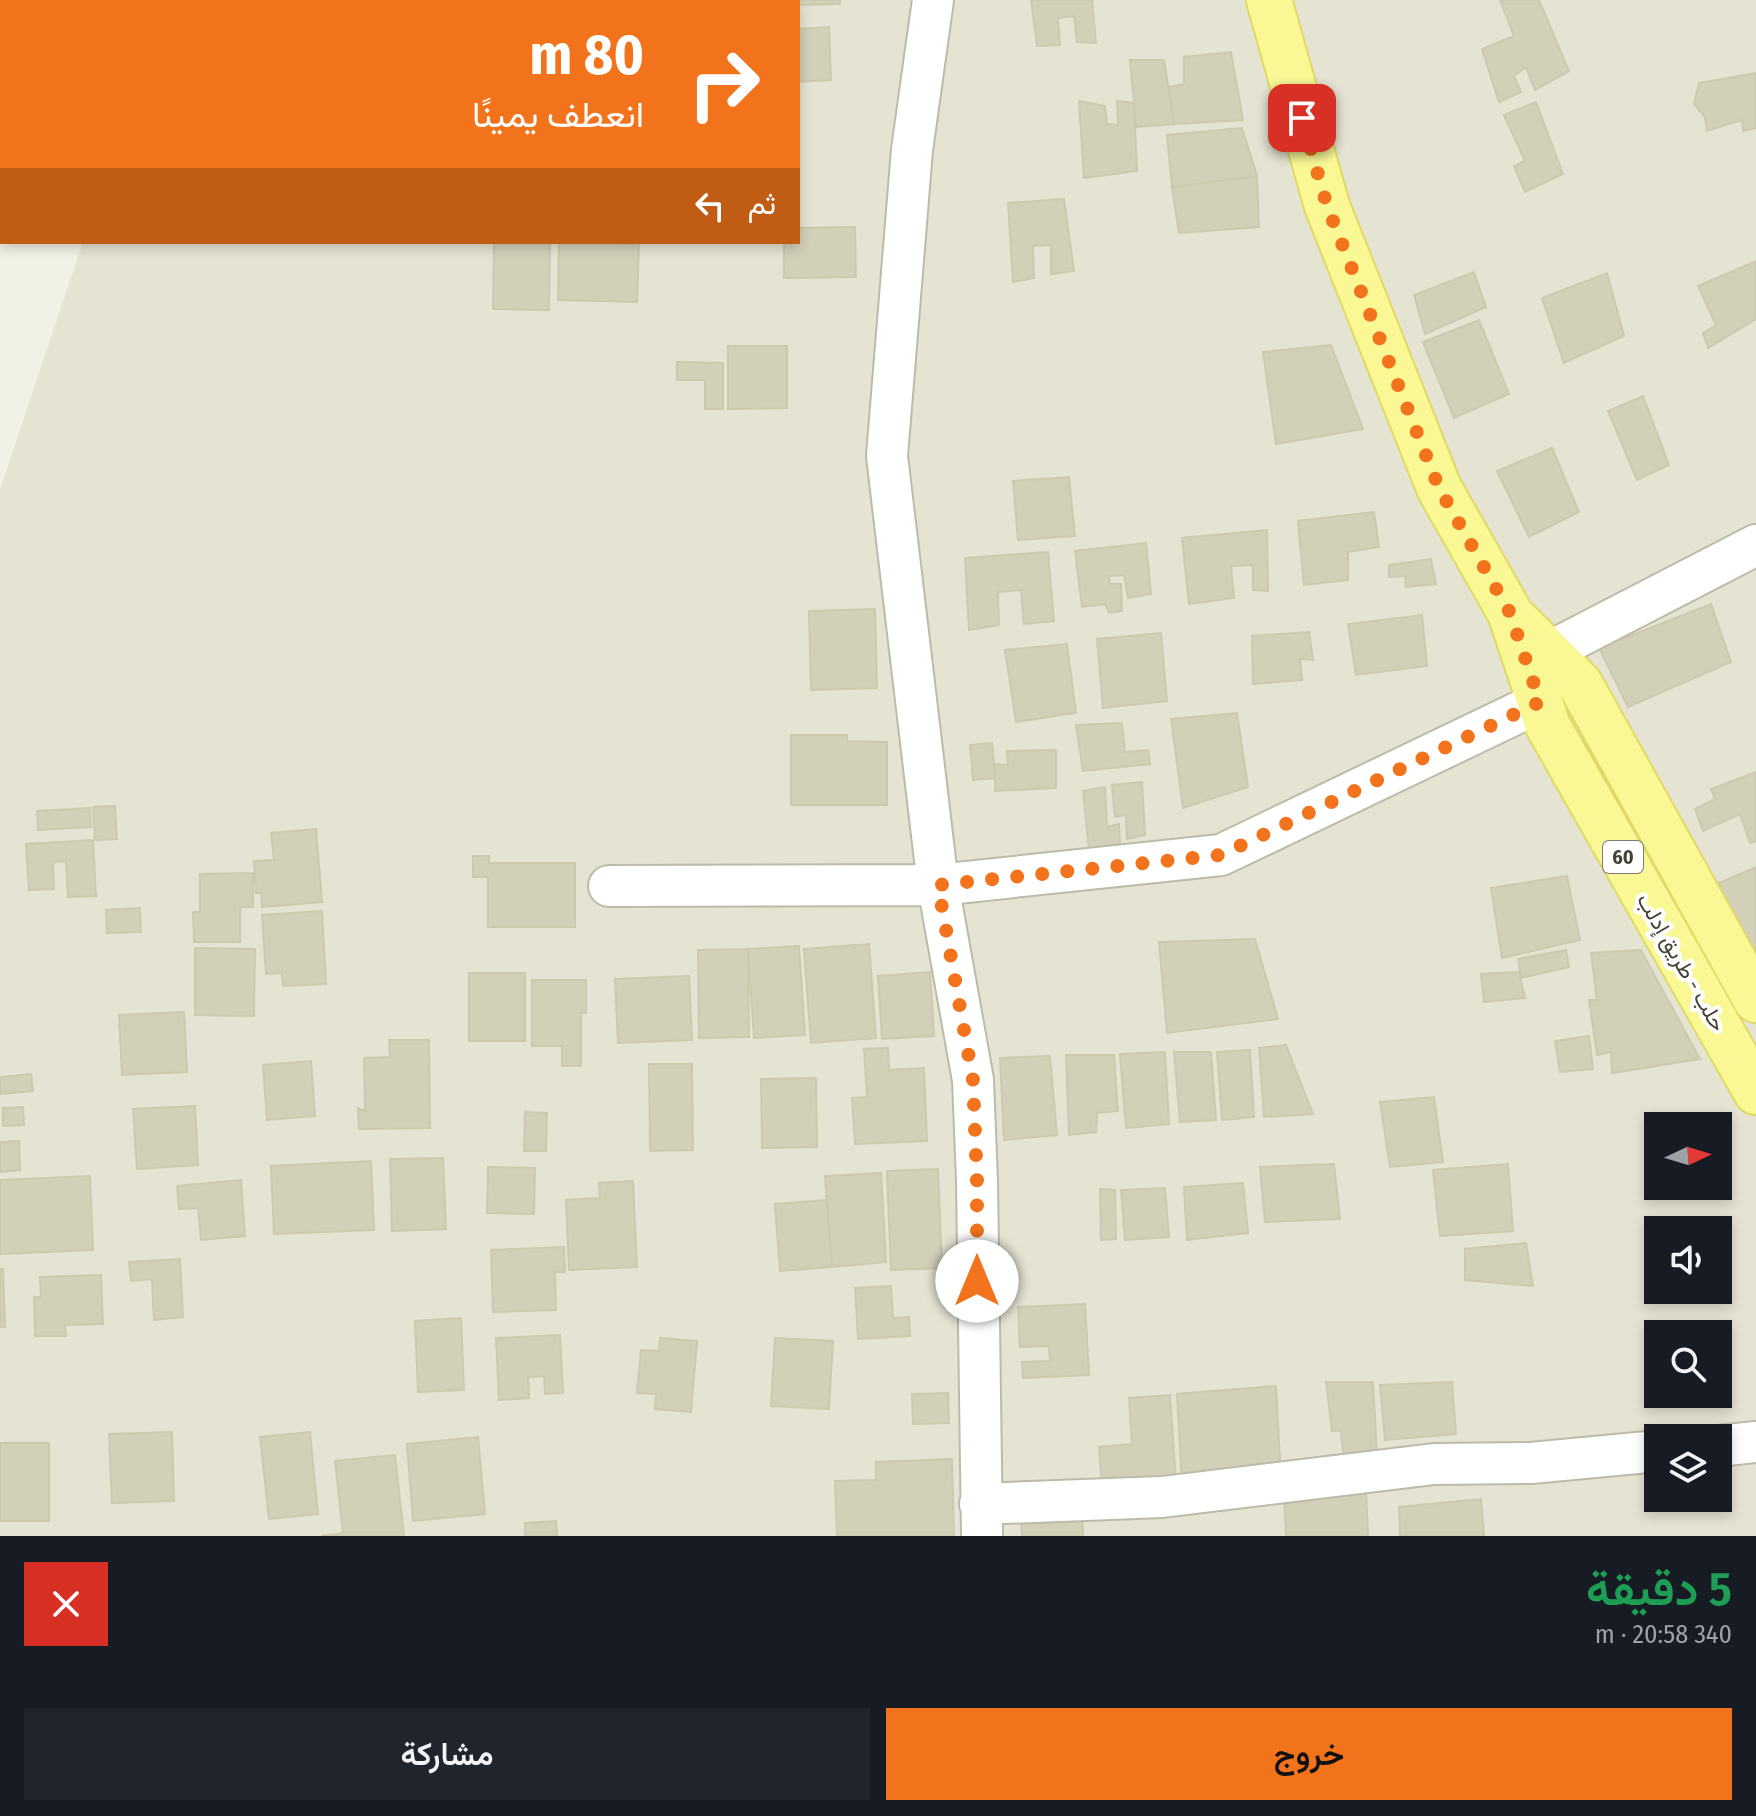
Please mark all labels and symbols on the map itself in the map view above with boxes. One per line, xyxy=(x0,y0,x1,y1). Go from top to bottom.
pin xyxy=(1268,84,1336,152)
road number: 60 xyxy=(1603,841,1643,873)
street label: حلب - طريق إدلب xyxy=(1630,888,1732,1037)
north arrow xyxy=(1644,1112,1732,1200)
position arrow xyxy=(935,1239,1019,1323)

